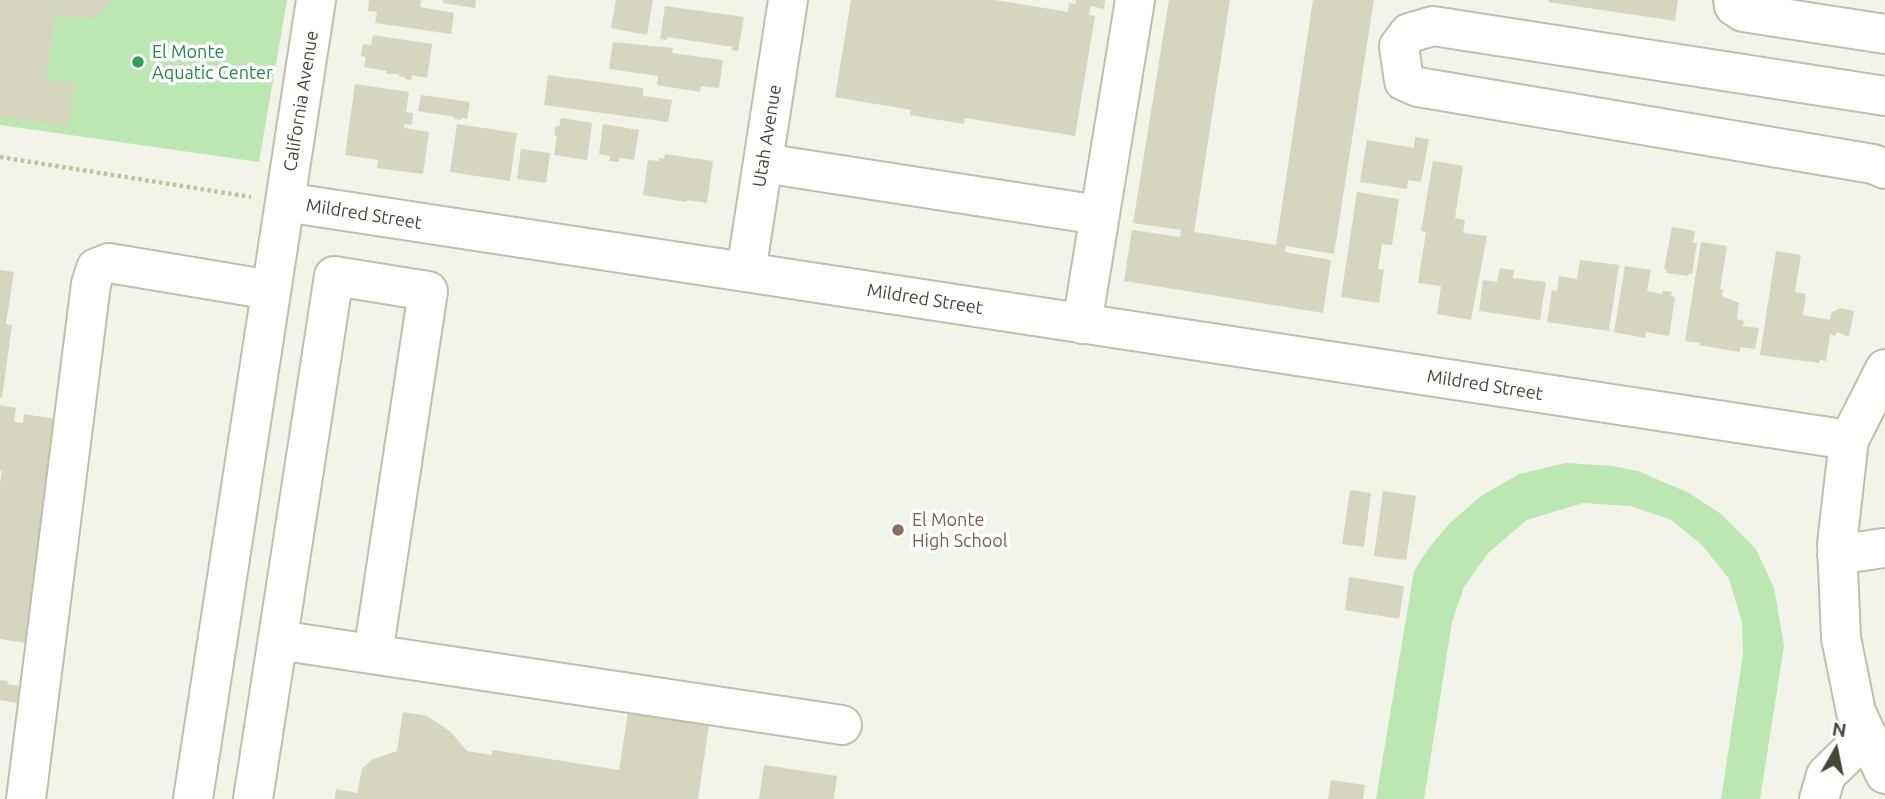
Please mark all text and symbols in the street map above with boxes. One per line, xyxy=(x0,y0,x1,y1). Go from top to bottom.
street label: California Avenue xyxy=(279,29,323,173)
place label: El Monte Aquatic Center xyxy=(152,41,273,84)
marker: El Monte Aquatic Center xyxy=(130,54,146,70)
street label: Utah Avenue xyxy=(748,83,786,189)
street label: Mildred Street xyxy=(305,194,423,234)
street label: Mildred Street xyxy=(866,279,984,319)
street label: Mildred Street xyxy=(1426,365,1544,405)
place label: El Monte High School xyxy=(912,509,1008,552)
marker: El Monte High School xyxy=(890,522,906,538)
north arrow xyxy=(1801,715,1871,785)
text: N xyxy=(1831,717,1848,741)

